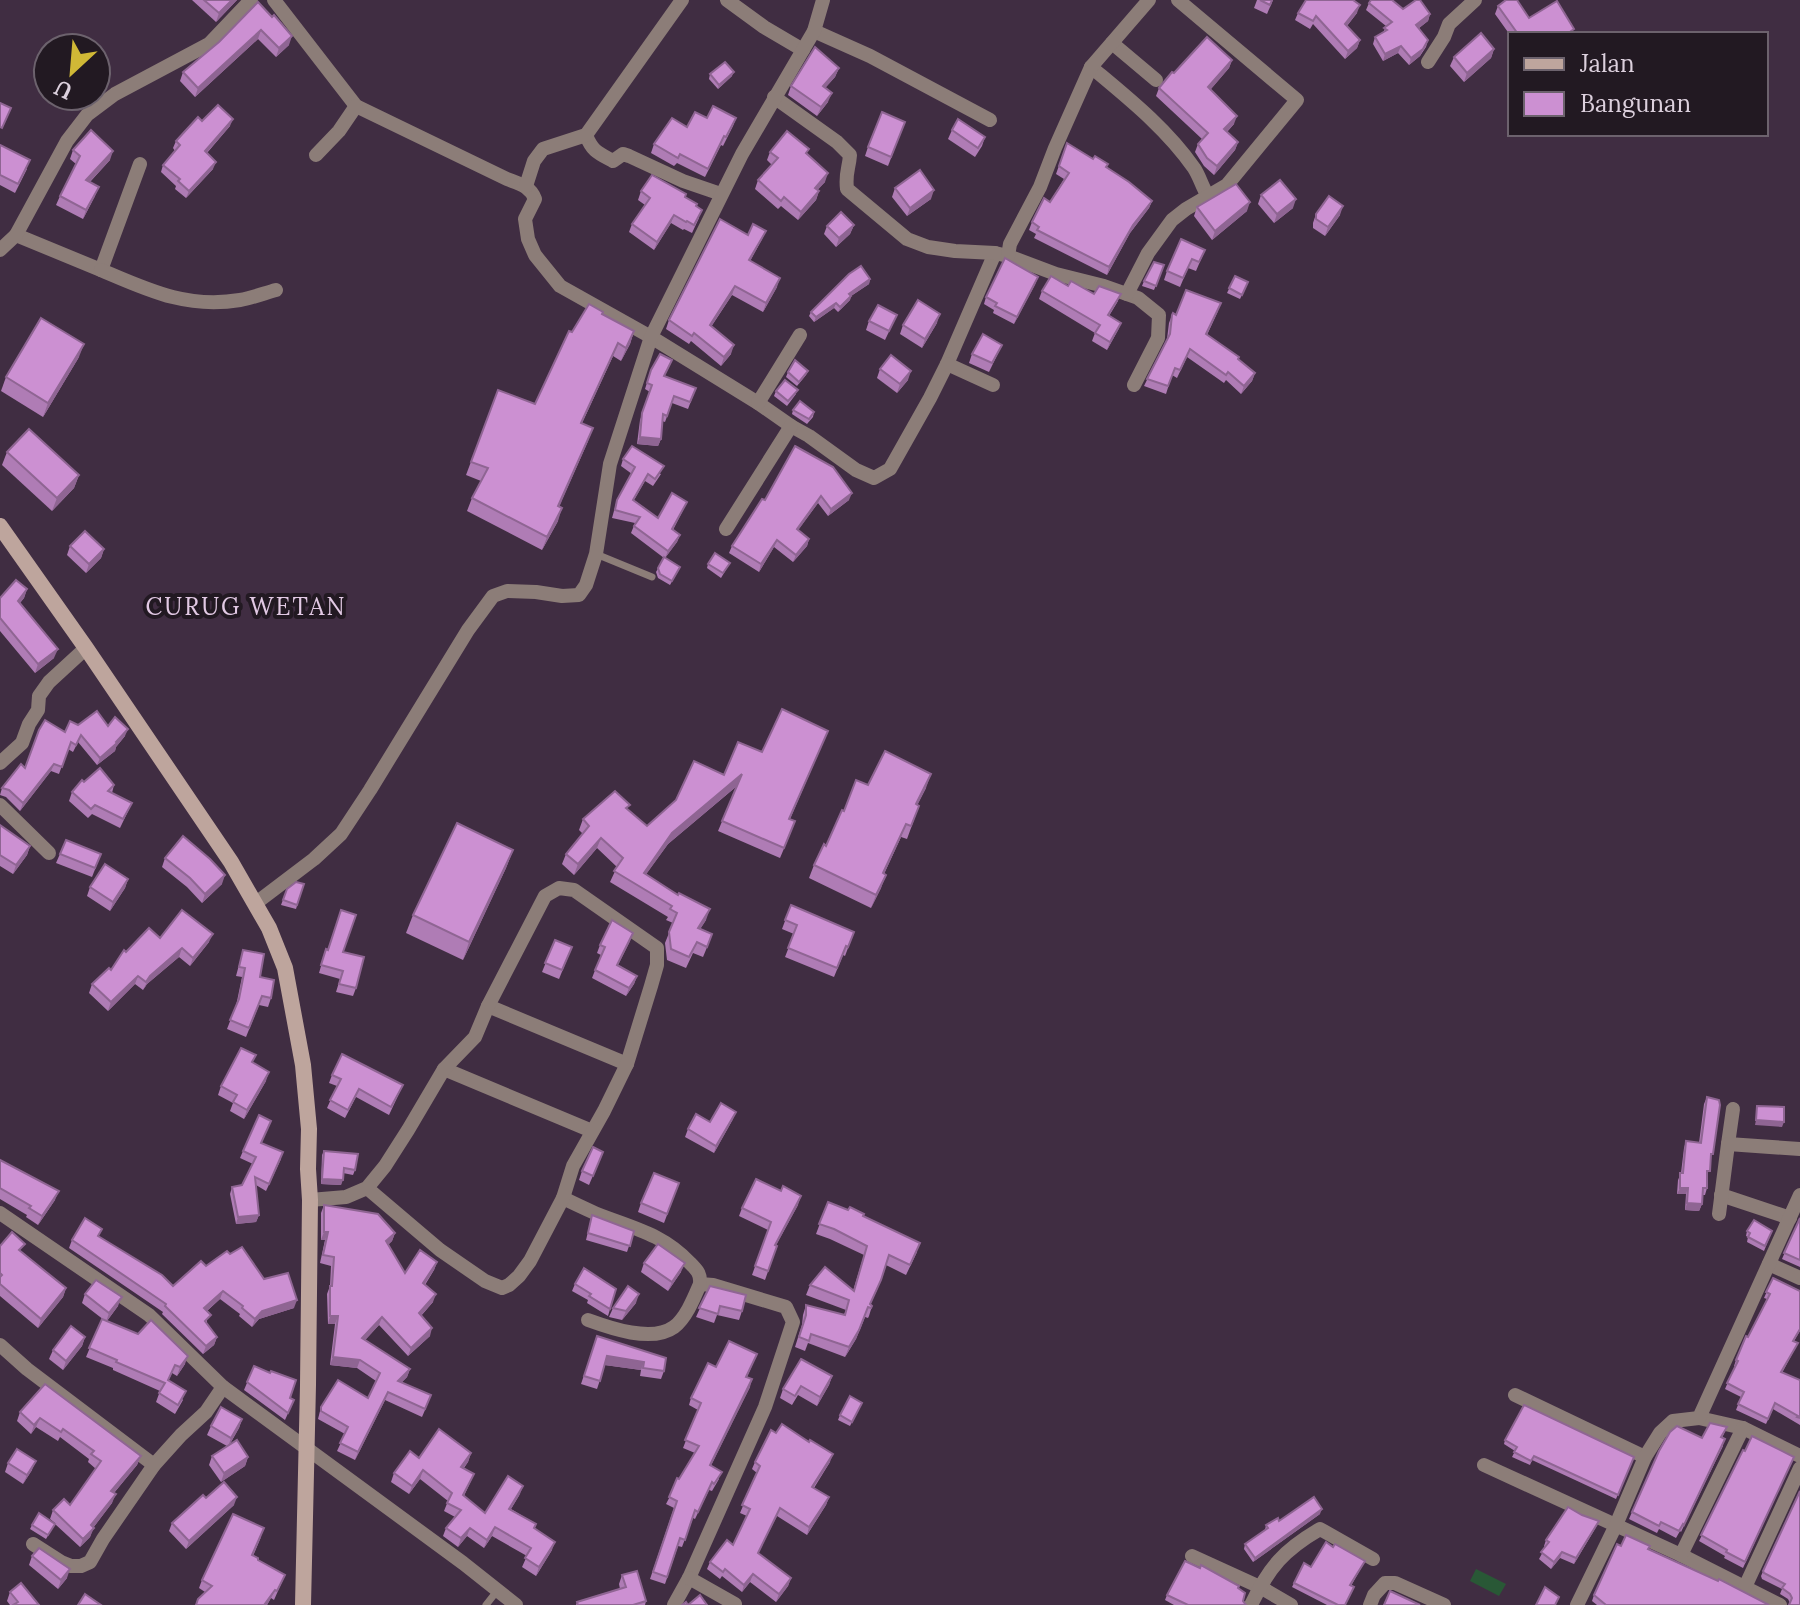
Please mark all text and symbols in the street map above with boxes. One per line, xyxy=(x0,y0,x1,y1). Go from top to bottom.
north arrow xyxy=(32,32,112,112)
legend xyxy=(1508,32,1768,136)
text: Jalan xyxy=(1579,48,1634,79)
text: U xyxy=(49,74,77,106)
text: Bangunan xyxy=(1580,88,1691,119)
district label: CURUG WETAN xyxy=(145,591,347,622)

